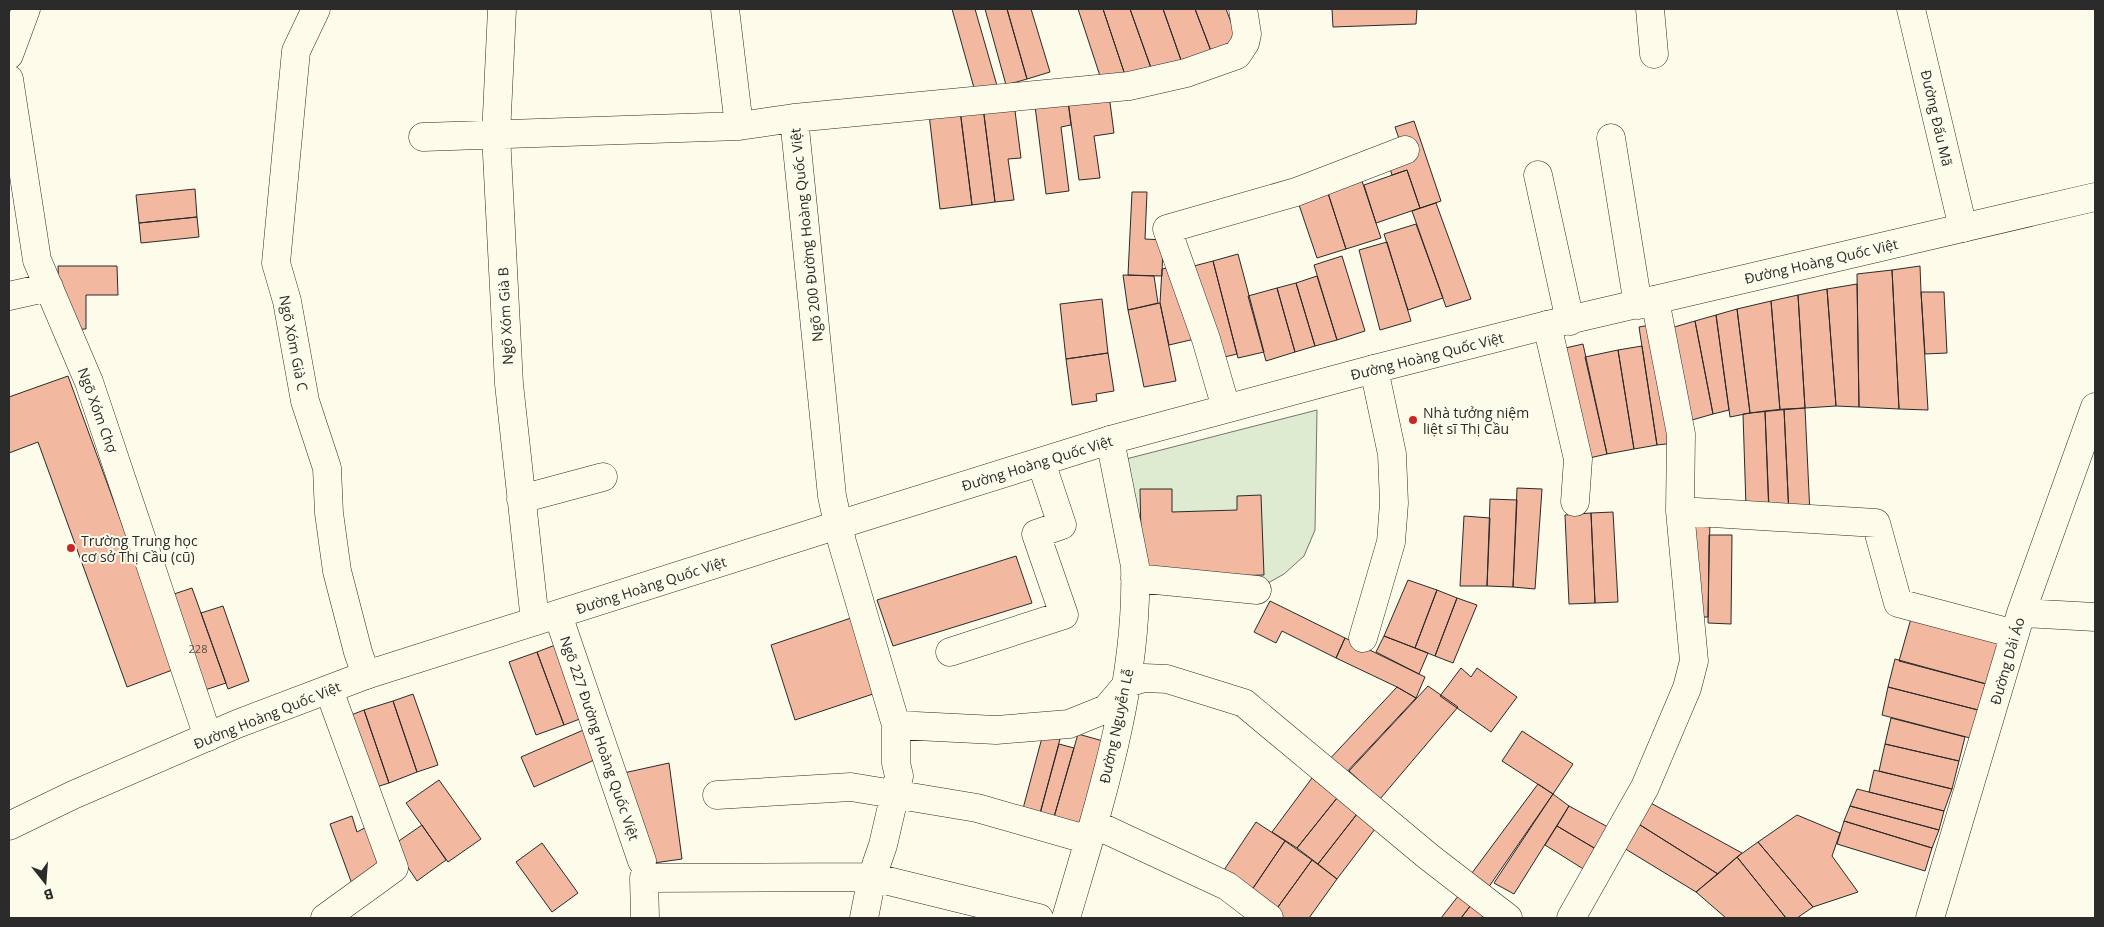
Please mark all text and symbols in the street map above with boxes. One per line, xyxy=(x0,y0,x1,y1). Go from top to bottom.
street label: Đường Đấu Mã xyxy=(1917,68,1957,168)
street label: Ngõ 200 Đường Hoàng Quốc Việt xyxy=(785,127,827,343)
street label: Đường Hoàng Quốc Việt xyxy=(1742,234,1900,288)
street label: Ngõ Xóm Già B xyxy=(493,267,517,365)
street label: Ngõ Xóm Già C xyxy=(275,293,313,393)
street label: Đường Hoàng Quốc Việt xyxy=(1348,328,1506,384)
street label: Ngõ Xóm Chợ xyxy=(74,365,122,456)
place label: Nhà tưởng niệm liệt sĩ Thị Cầu xyxy=(1423,403,1529,438)
marker: Nhà tưởng niệm liệt sĩ Thị Cầu xyxy=(1407,414,1419,426)
street label: Đường Hoàng Quốc Việt xyxy=(959,431,1115,495)
place label: Trường Trung học cơ sở Thị Cầu (cũ) xyxy=(81,531,198,566)
marker: Trường Trung học cơ sở Thị Cầu (cũ) xyxy=(65,542,77,554)
street label: Đường Hoàng Quốc Việt xyxy=(573,552,729,618)
street label: Đường Dải Áo xyxy=(1985,615,2029,707)
street label: Ngõ 227 Đường Hoàng Quốc Việt xyxy=(556,633,644,843)
house number: 228 xyxy=(189,641,207,656)
street label: Đường Nguyễn Lễ xyxy=(1095,667,1137,785)
street label: Đường Hoàng Quốc Việt xyxy=(191,677,343,753)
north arrow xyxy=(20,857,70,907)
text: B xyxy=(42,884,56,905)

